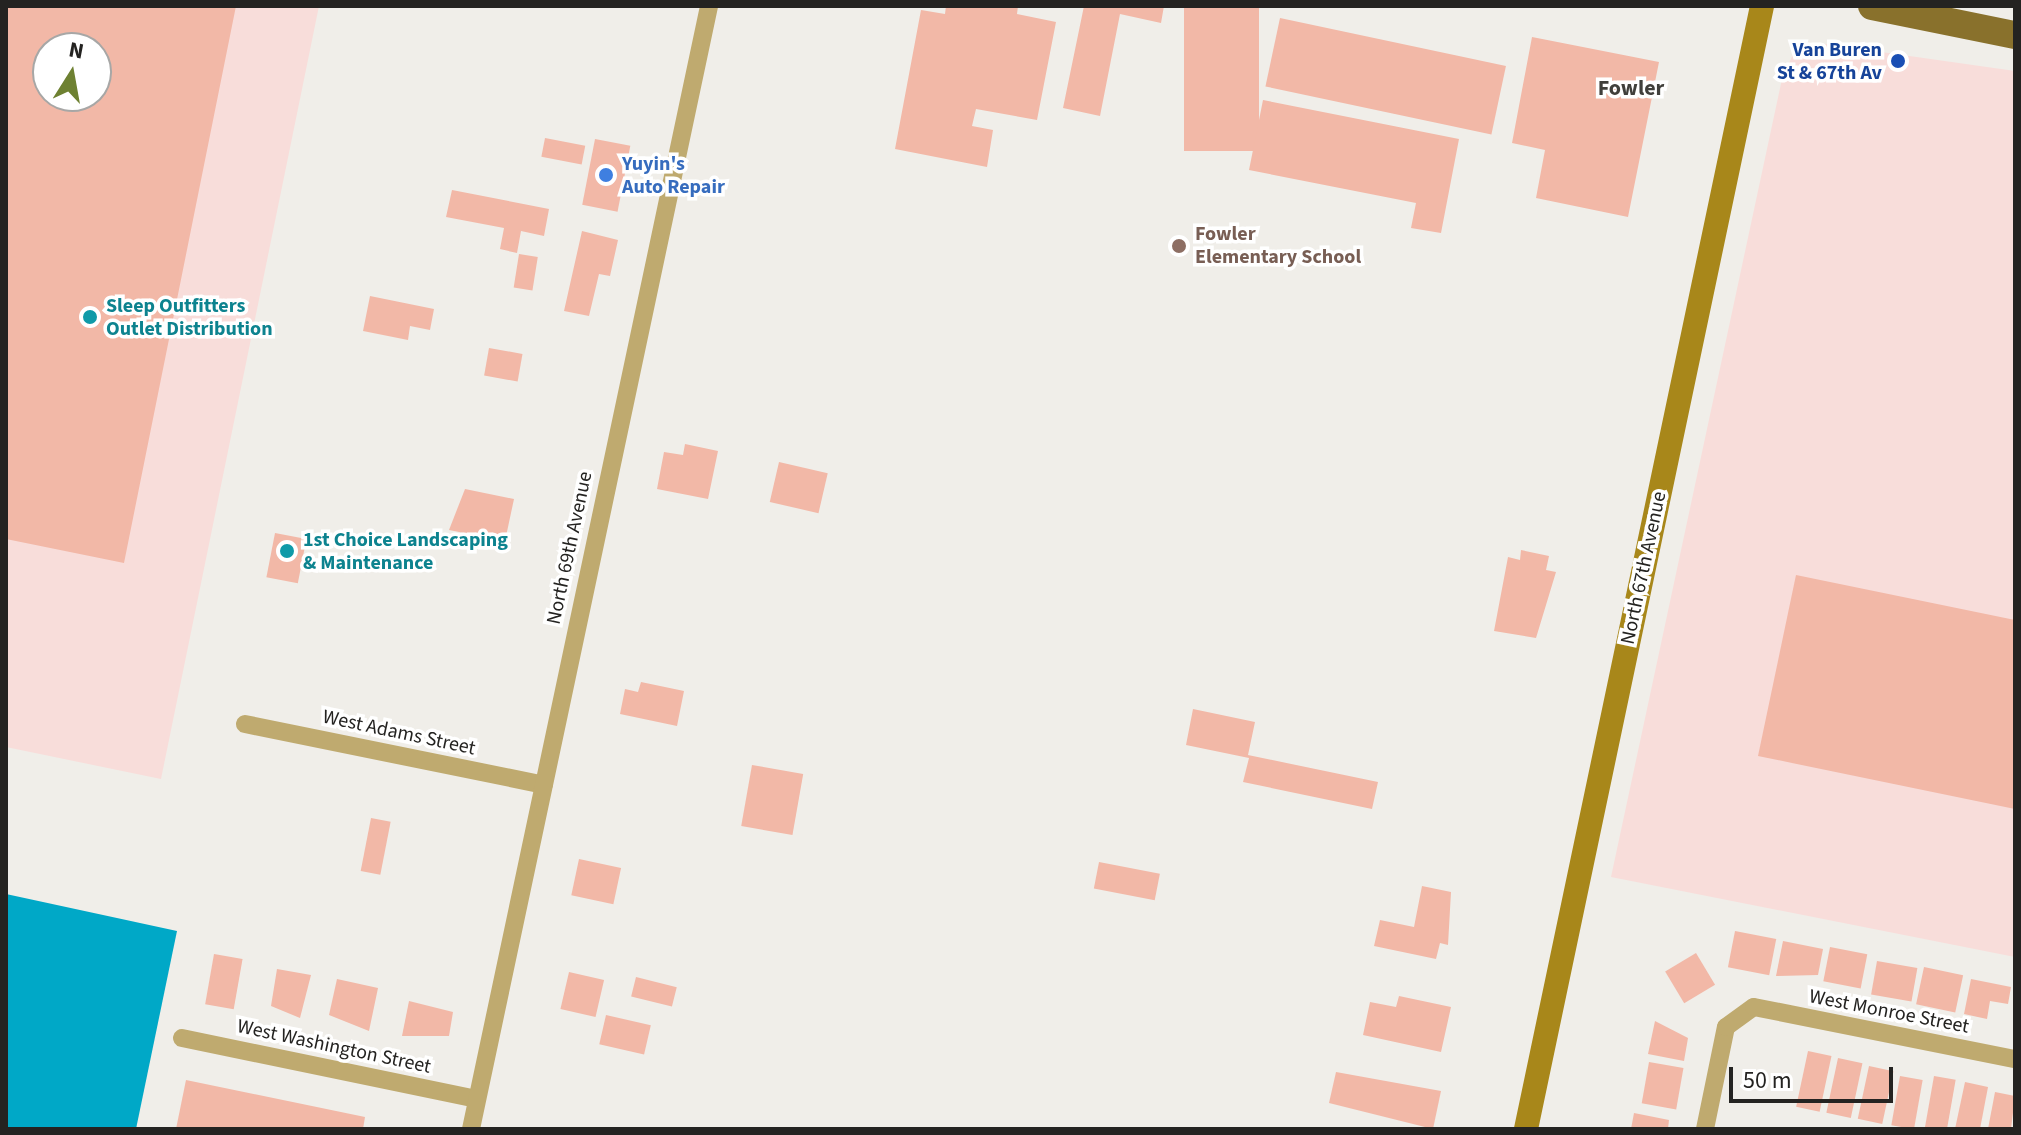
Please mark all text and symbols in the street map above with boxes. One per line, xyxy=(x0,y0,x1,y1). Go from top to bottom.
north arrow xyxy=(32,32,112,112)
text: N xyxy=(66,33,86,68)
place label: Van Buren St & 67th Av xyxy=(1777,38,1882,85)
marker: Van Buren St & 67th Av xyxy=(1889,52,1907,70)
district label: Fowler xyxy=(1598,76,1664,102)
place label: Yuyin's Auto Repair xyxy=(622,152,725,199)
marker: Yuyin's Auto Repair xyxy=(597,166,615,184)
place label: Fowler Elementary School xyxy=(1195,222,1361,269)
marker: Fowler Elementary School xyxy=(1170,237,1188,255)
place label: Sleep Outfitters Outlet Distribution xyxy=(106,294,273,341)
marker: Sleep Outfitters Outlet Distribution xyxy=(81,308,99,326)
street label: North 69th Avenue xyxy=(542,469,598,627)
street label: North 67th Avenue xyxy=(1616,489,1672,647)
place label: 1st Choice Landscaping & Maintenance xyxy=(303,528,508,575)
marker: 1st Choice Landscaping & Maintenance xyxy=(278,542,296,560)
street label: West Adams Street xyxy=(320,705,478,761)
street label: West Monroe Street xyxy=(1807,985,1971,1039)
street label: West Washington Street xyxy=(235,1015,433,1079)
scale bar xyxy=(1733,1051,1897,1101)
text: 50 m xyxy=(1743,1063,1792,1098)

